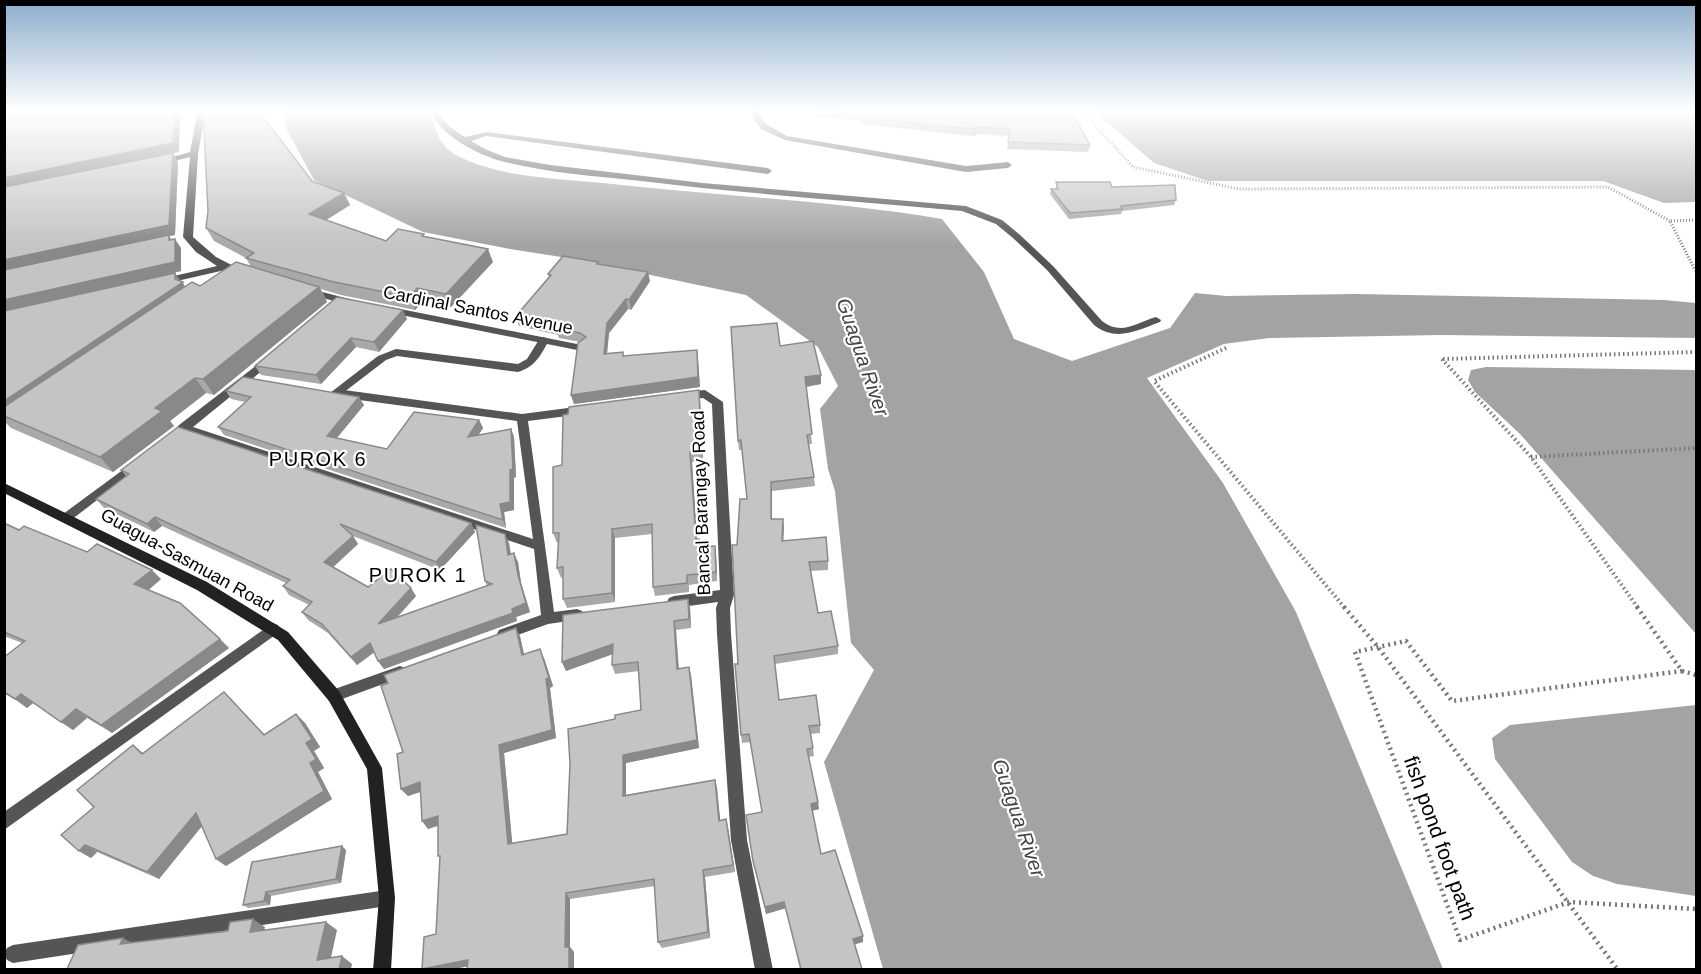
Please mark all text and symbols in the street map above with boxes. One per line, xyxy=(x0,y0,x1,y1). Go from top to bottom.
street label: Cardinal Santos Avenue xyxy=(381,282,575,338)
water label: Guagua River xyxy=(833,295,894,420)
street label: Bancal Barangay Road xyxy=(688,410,714,596)
district label: PUROK 6 xyxy=(269,448,367,470)
street label: Guagua-Sasmuan Road xyxy=(97,504,277,616)
district label: PUROK 1 xyxy=(369,564,467,586)
street label: fish pond foot path xyxy=(1400,753,1480,923)
water label: Guagua River xyxy=(989,756,1050,881)

